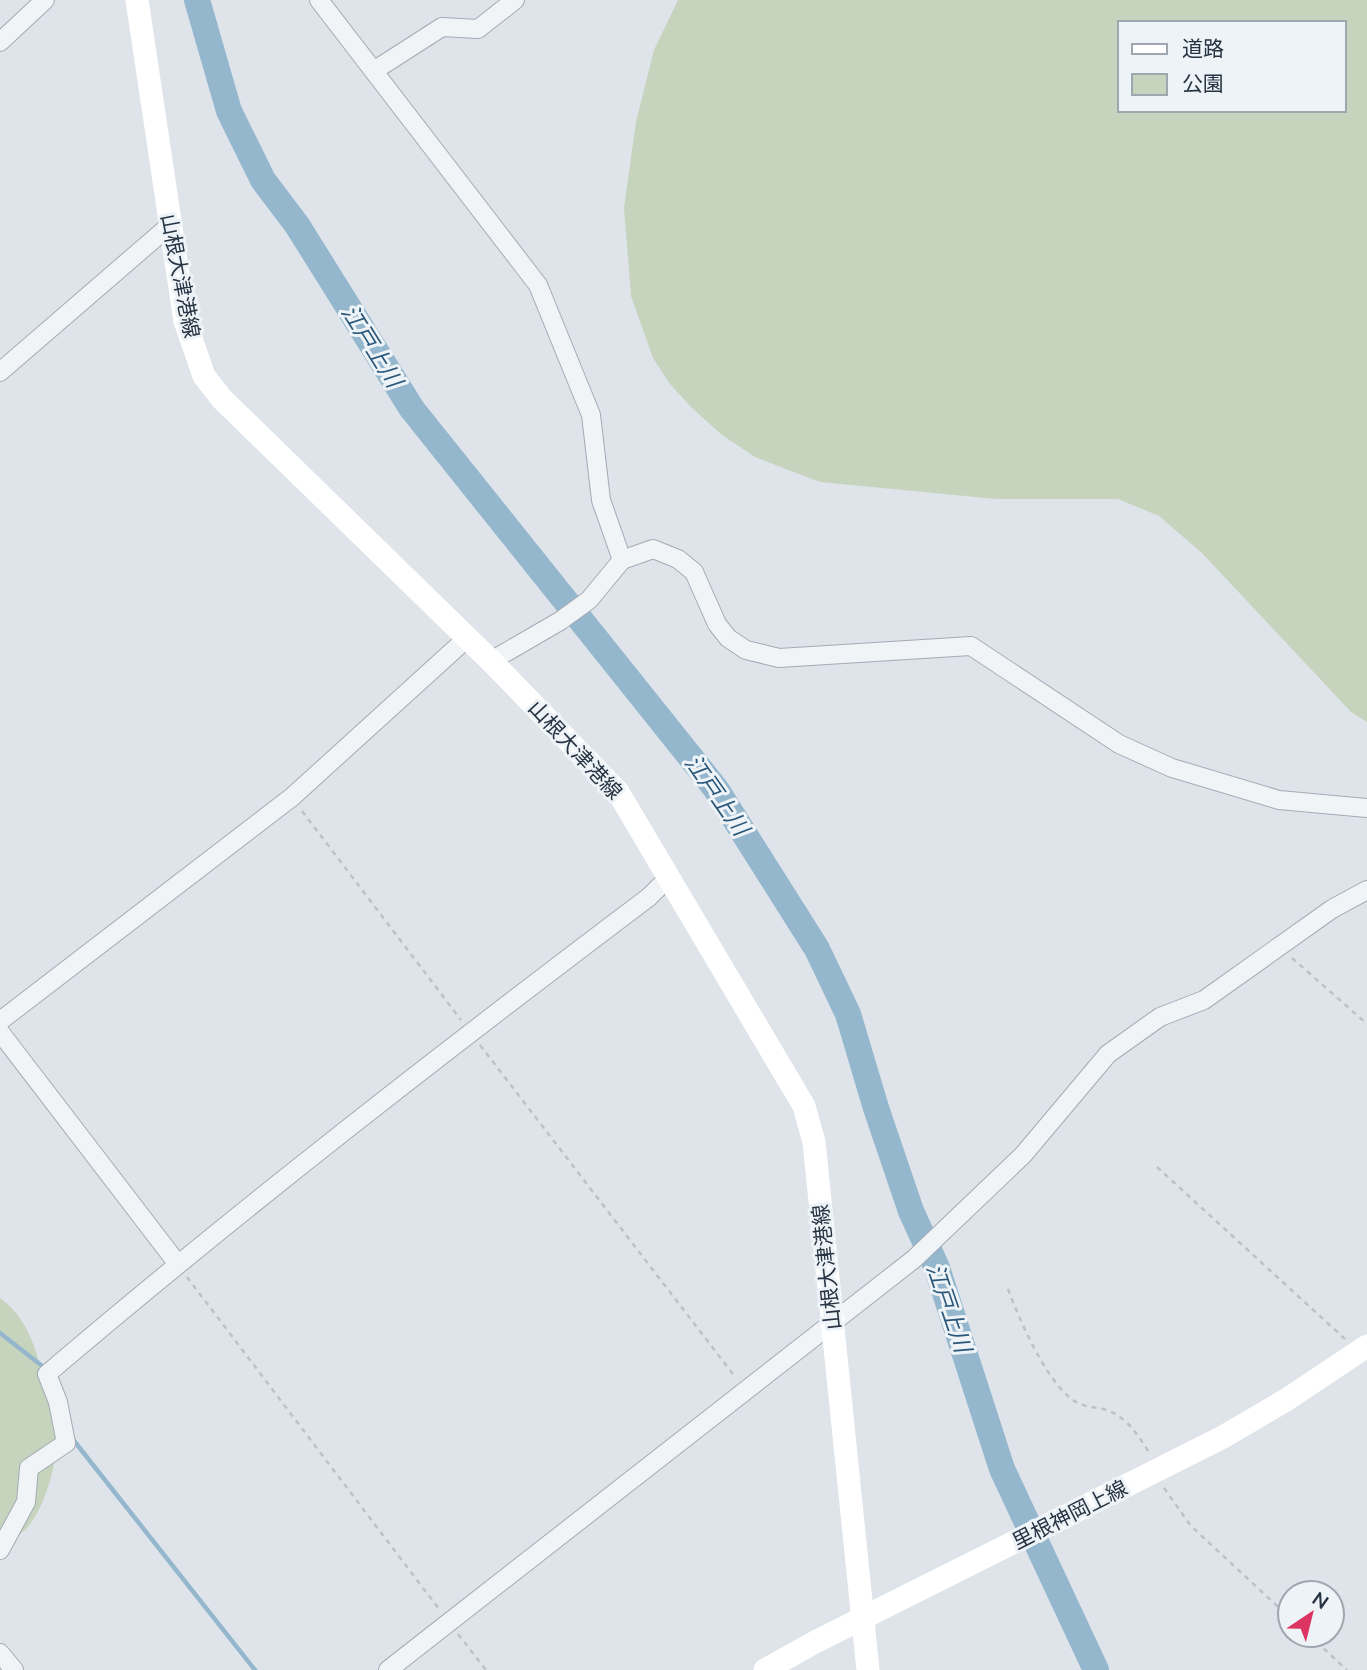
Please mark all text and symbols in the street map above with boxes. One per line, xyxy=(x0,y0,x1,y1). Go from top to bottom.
legend xyxy=(1118,21,1346,112)
text: 道路 xyxy=(1182,35,1224,61)
text: 公園 xyxy=(1182,70,1224,96)
street label: 山根大津港線 xyxy=(156,211,206,340)
water label: 江戸上川 xyxy=(336,299,411,395)
street label: 山根大津港線 xyxy=(523,694,628,804)
water label: 江戸上川 xyxy=(679,749,757,843)
street label: 山根大津港線 xyxy=(806,1203,846,1331)
water label: 江戸上川 xyxy=(921,1260,979,1359)
street label: 里根神岡上線 xyxy=(1008,1474,1132,1554)
north arrow xyxy=(1276,1579,1346,1649)
text: N xyxy=(1308,1586,1334,1614)

